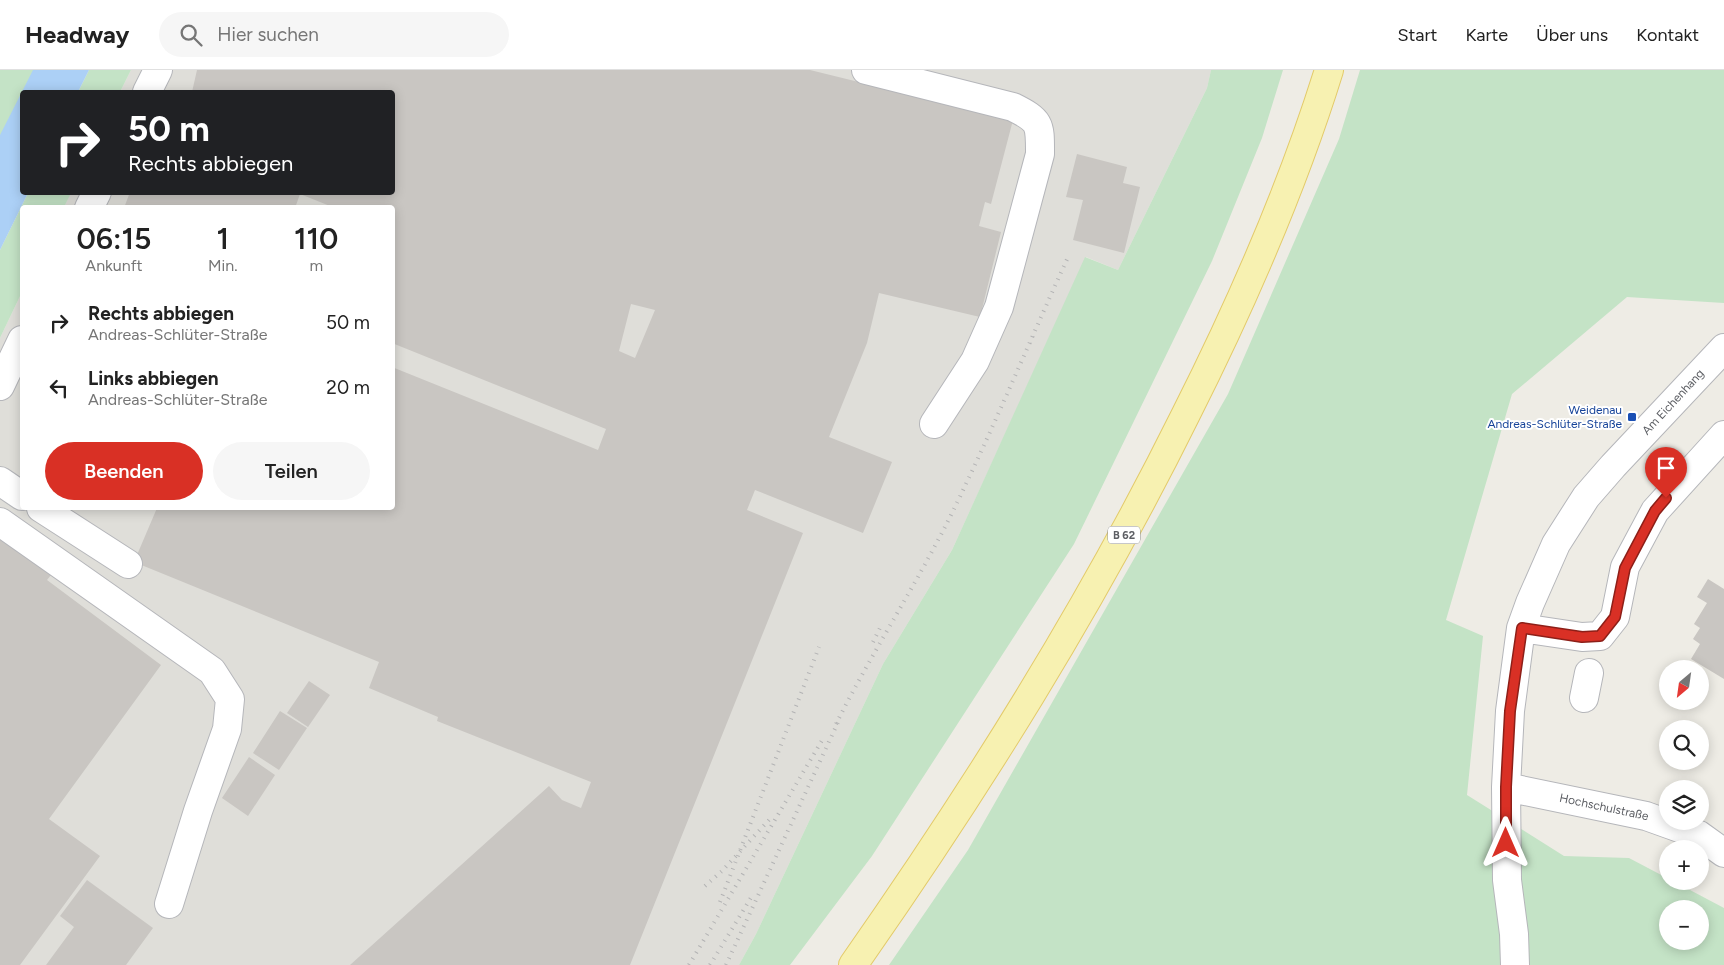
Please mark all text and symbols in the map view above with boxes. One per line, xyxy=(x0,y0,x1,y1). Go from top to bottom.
search box xyxy=(159,12,509,57)
text: Headway xyxy=(25,20,129,49)
icon: search xyxy=(177,21,205,49)
text: Hier suchen xyxy=(217,23,319,46)
text: Start xyxy=(1398,24,1437,46)
text: Karte xyxy=(1465,24,1508,46)
text: Über uns xyxy=(1536,24,1608,46)
text: Kontakt xyxy=(1636,24,1699,46)
text: 50 m xyxy=(128,108,210,150)
icon: right xyxy=(45,110,110,175)
text: Rechts abbiegen xyxy=(128,150,293,177)
text: 06:15 xyxy=(77,220,151,257)
text: 1 xyxy=(216,220,229,257)
text: 110 xyxy=(294,220,338,257)
text: Ankunft xyxy=(85,256,143,275)
text: Min. xyxy=(208,256,237,275)
text: m xyxy=(309,256,323,275)
text: Rechts abbiegen xyxy=(88,302,234,325)
icon: right xyxy=(45,309,73,337)
text: 50 m xyxy=(326,311,370,334)
text: Andreas-Schlüter-Straße xyxy=(88,325,267,344)
street label: Am Eichenhang xyxy=(1639,366,1707,438)
text: Links abbiegen xyxy=(88,367,219,390)
icon: left xyxy=(45,374,73,402)
text: 20 m xyxy=(326,376,370,399)
text: Andreas-Schlüter-Straße xyxy=(88,390,267,409)
place label: Weidenau Andreas-Schlüter-Straße xyxy=(1487,403,1622,431)
marker: Weidenau Andreas-Schlüter-Straße xyxy=(1626,411,1638,423)
button: Beenden xyxy=(45,442,203,500)
button: Teilen xyxy=(213,442,370,500)
pin xyxy=(1645,447,1687,498)
icon: arrive xyxy=(1652,454,1680,482)
road number: B 62 xyxy=(1108,526,1140,544)
north arrow xyxy=(1659,660,1709,710)
map controls xyxy=(1659,660,1709,950)
button: search xyxy=(1659,720,1709,770)
button: layers xyxy=(1659,780,1709,830)
street label: Hochschulstraße xyxy=(1558,791,1650,823)
position arrow xyxy=(1479,816,1531,868)
button: + xyxy=(1659,840,1709,890)
button: − xyxy=(1659,900,1709,950)

